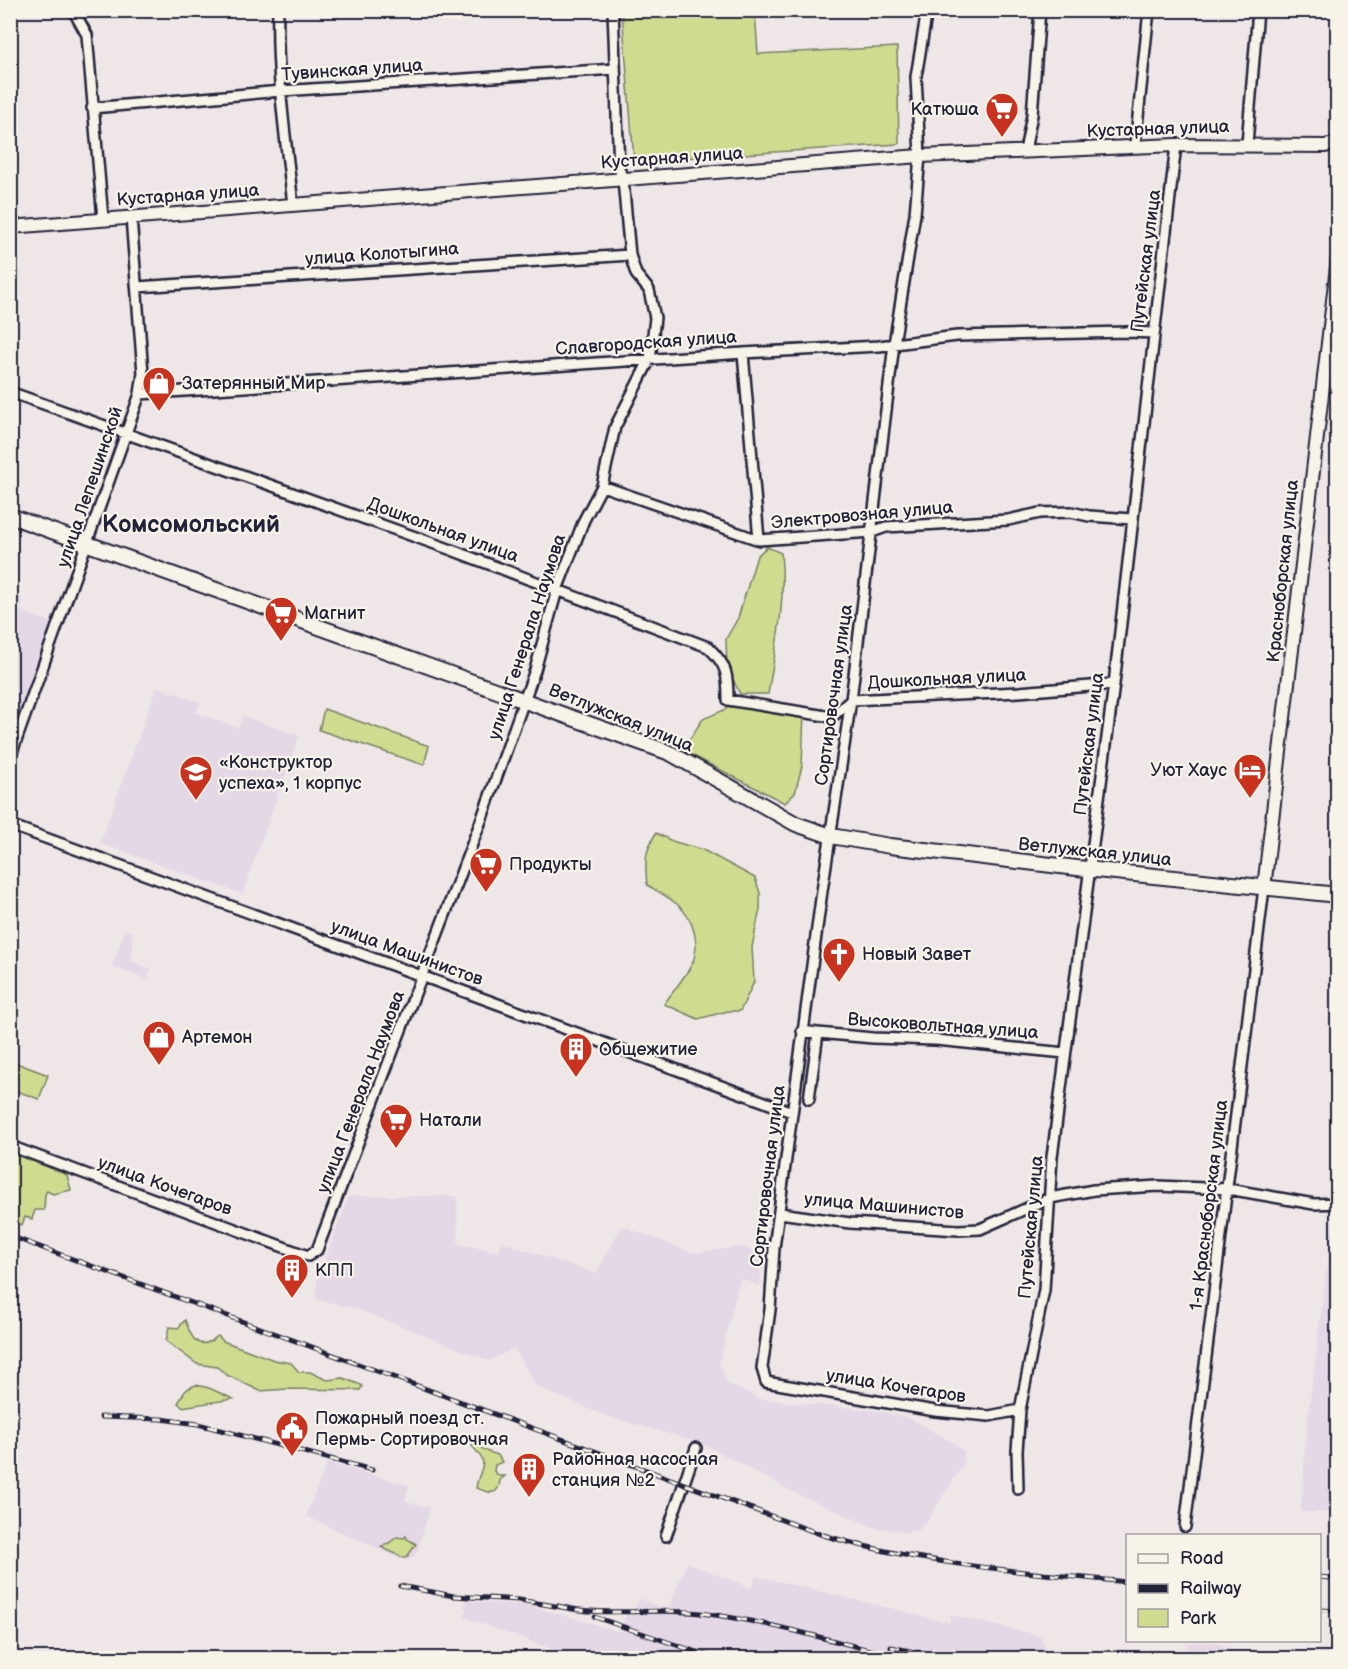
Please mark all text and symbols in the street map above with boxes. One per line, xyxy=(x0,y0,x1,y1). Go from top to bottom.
street label: Тувинская улица xyxy=(281,55,424,85)
supermarket icon: Катюша xyxy=(984,91,1020,138)
place label: Катюша xyxy=(910,99,979,120)
street label: Кустарная улица xyxy=(1086,116,1230,142)
street label: Кустарная улица xyxy=(600,143,744,173)
street label: Кустарная улица xyxy=(116,180,260,210)
street label: Путейская улица xyxy=(1127,188,1165,334)
street label: улица Колотыгина xyxy=(304,238,460,270)
street label: Славгородская улица xyxy=(555,326,738,360)
shop icon: Затерянный Мир xyxy=(141,365,177,412)
place label: Затерянный Мир xyxy=(182,373,325,394)
street label: улица Лепешинской xyxy=(53,404,127,570)
street label: Красноборская улица xyxy=(1263,478,1303,663)
street label: Дошкольная улица xyxy=(365,493,522,567)
street label: Электровозная улица xyxy=(770,497,954,533)
district label: Комсомольский xyxy=(102,510,280,539)
street label: улица Генерала Наумова xyxy=(484,531,570,742)
supermarket icon: Магнит xyxy=(263,595,299,642)
place label: Магнит xyxy=(304,603,366,624)
street label: Сортировочная улица xyxy=(811,603,857,787)
street label: Дошкольная улица xyxy=(867,664,1027,694)
street label: Путейская улица xyxy=(1070,671,1108,817)
street label: Ветлужская улица xyxy=(546,679,697,757)
place label: «Конструктор успеха», 1 корпус xyxy=(219,752,362,794)
hotel icon: Уют Хаус xyxy=(1232,752,1268,799)
school or university icon: «Конструктор успеха», 1 корпус xyxy=(178,754,214,801)
place label: Уют Хаус xyxy=(1150,760,1227,781)
street label: Ветлужская улица xyxy=(1017,834,1173,871)
supermarket icon: Продукты xyxy=(468,846,504,893)
place label: Продукты xyxy=(509,854,592,875)
street label: улица Машинистов xyxy=(328,916,486,990)
church icon: Новый Завет xyxy=(821,936,857,983)
place label: Новый Завет xyxy=(862,944,972,965)
street label: улица Генерала Наумова xyxy=(313,988,409,1196)
street label: Высоковольтная улица xyxy=(847,1009,1040,1043)
shop icon: Артемон xyxy=(141,1019,177,1066)
place label: Артемон xyxy=(181,1027,253,1048)
building icon: Общежитие xyxy=(558,1031,594,1078)
place label: Общежитие xyxy=(599,1039,698,1060)
street label: Сортировочная улица xyxy=(746,1084,790,1268)
street label: 1-я Красноборская улица xyxy=(1186,1098,1232,1312)
supermarket icon: Натали xyxy=(378,1102,414,1149)
place label: Натали xyxy=(419,1110,482,1131)
street label: улица Кочегаров xyxy=(95,1152,235,1220)
street label: Путейская улица xyxy=(1014,1154,1048,1300)
street label: улица Машинистов xyxy=(803,1189,965,1223)
building icon: КПП xyxy=(274,1252,310,1299)
place label: КПП xyxy=(315,1260,354,1281)
street label: улица Кочегаров xyxy=(825,1365,968,1408)
place label: Пожарный поезд ст. Пермь- Сортировочная xyxy=(315,1408,508,1450)
public building icon: Пожарный поезд ст. Пермь- Сортировочная xyxy=(274,1410,310,1457)
place label: Районная насосная станция №2 xyxy=(552,1449,718,1491)
building icon: Районная насосная станция №2 xyxy=(511,1451,547,1498)
legend xyxy=(1126,1534,1321,1642)
text: Road xyxy=(1180,1548,1224,1569)
text: Railway xyxy=(1180,1578,1242,1599)
text: Park xyxy=(1180,1608,1216,1629)

